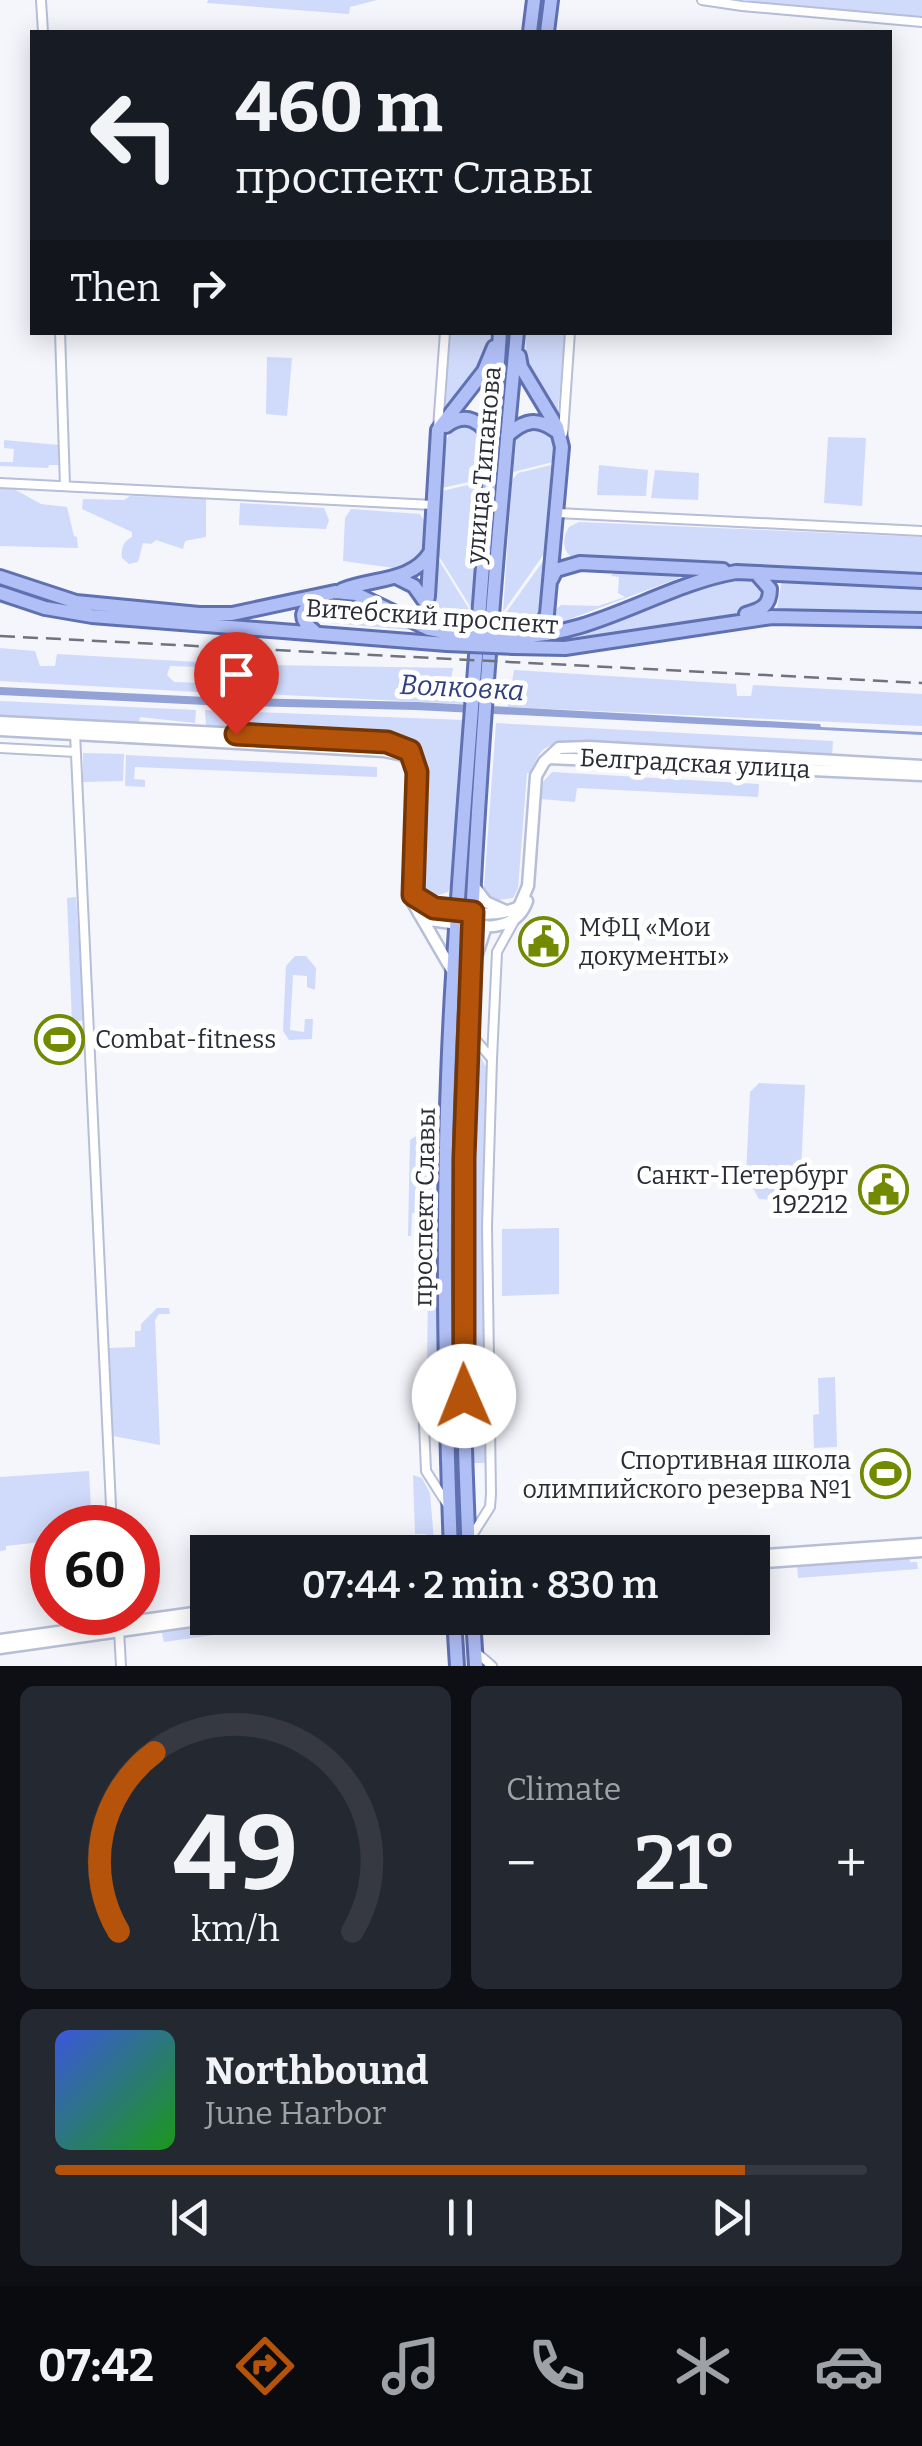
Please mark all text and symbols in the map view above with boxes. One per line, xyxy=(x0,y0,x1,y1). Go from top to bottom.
text: 460 m xyxy=(235,66,443,150)
icon: left xyxy=(70,70,200,200)
text: проспект Славы xyxy=(235,151,593,205)
icon: right xyxy=(180,260,235,315)
text: Then xyxy=(70,265,160,311)
street label: улица Типанова xyxy=(460,365,508,566)
street label: Витебский проспект xyxy=(305,593,559,641)
pin xyxy=(194,632,279,735)
icon: arrive xyxy=(209,647,264,702)
water label: Волковка xyxy=(399,668,525,707)
street label: Белградская улица xyxy=(579,743,811,785)
place label: МФЦ «Мои документы» xyxy=(579,913,729,972)
public building icon: МФЦ «Мои документы» xyxy=(518,915,570,967)
sports icon: Combat-fitness xyxy=(34,1013,86,1065)
place label: Combat-fitness xyxy=(95,1025,276,1055)
street label: проспект Славы xyxy=(408,1107,442,1307)
place label: Санкт-Петербург 192212 xyxy=(636,1161,848,1220)
public building icon: Санкт-Петербург 192212 xyxy=(857,1163,909,1215)
position arrow xyxy=(412,1344,516,1448)
place label: Спортивная школа олимпийского резерва №1 xyxy=(522,1446,851,1505)
sports icon: Спортивная школа олимпийского резерва №1 xyxy=(860,1448,912,1500)
speed limit sign: 60 xyxy=(30,1505,160,1635)
text: 07:44 · 2 min · 830 m xyxy=(302,1562,658,1608)
text: Climate xyxy=(506,1770,621,1808)
text: 49 xyxy=(173,1792,298,1917)
text: 21° xyxy=(634,1819,738,1909)
text: − xyxy=(506,1831,536,1897)
text: + xyxy=(836,1831,867,1897)
text: km/h xyxy=(191,1908,280,1950)
text: Northbound xyxy=(205,2048,428,2094)
text: June Harbor xyxy=(205,2094,386,2132)
icon: previous xyxy=(163,2190,218,2245)
icon: pause xyxy=(433,2190,488,2245)
icon: next xyxy=(704,2190,759,2245)
icon: directions xyxy=(230,2331,300,2401)
icon: music xyxy=(376,2331,446,2401)
icon: phone xyxy=(522,2331,592,2401)
icon: climate xyxy=(668,2331,738,2401)
icon: car xyxy=(814,2331,884,2401)
text: 07:42 xyxy=(38,2339,154,2393)

